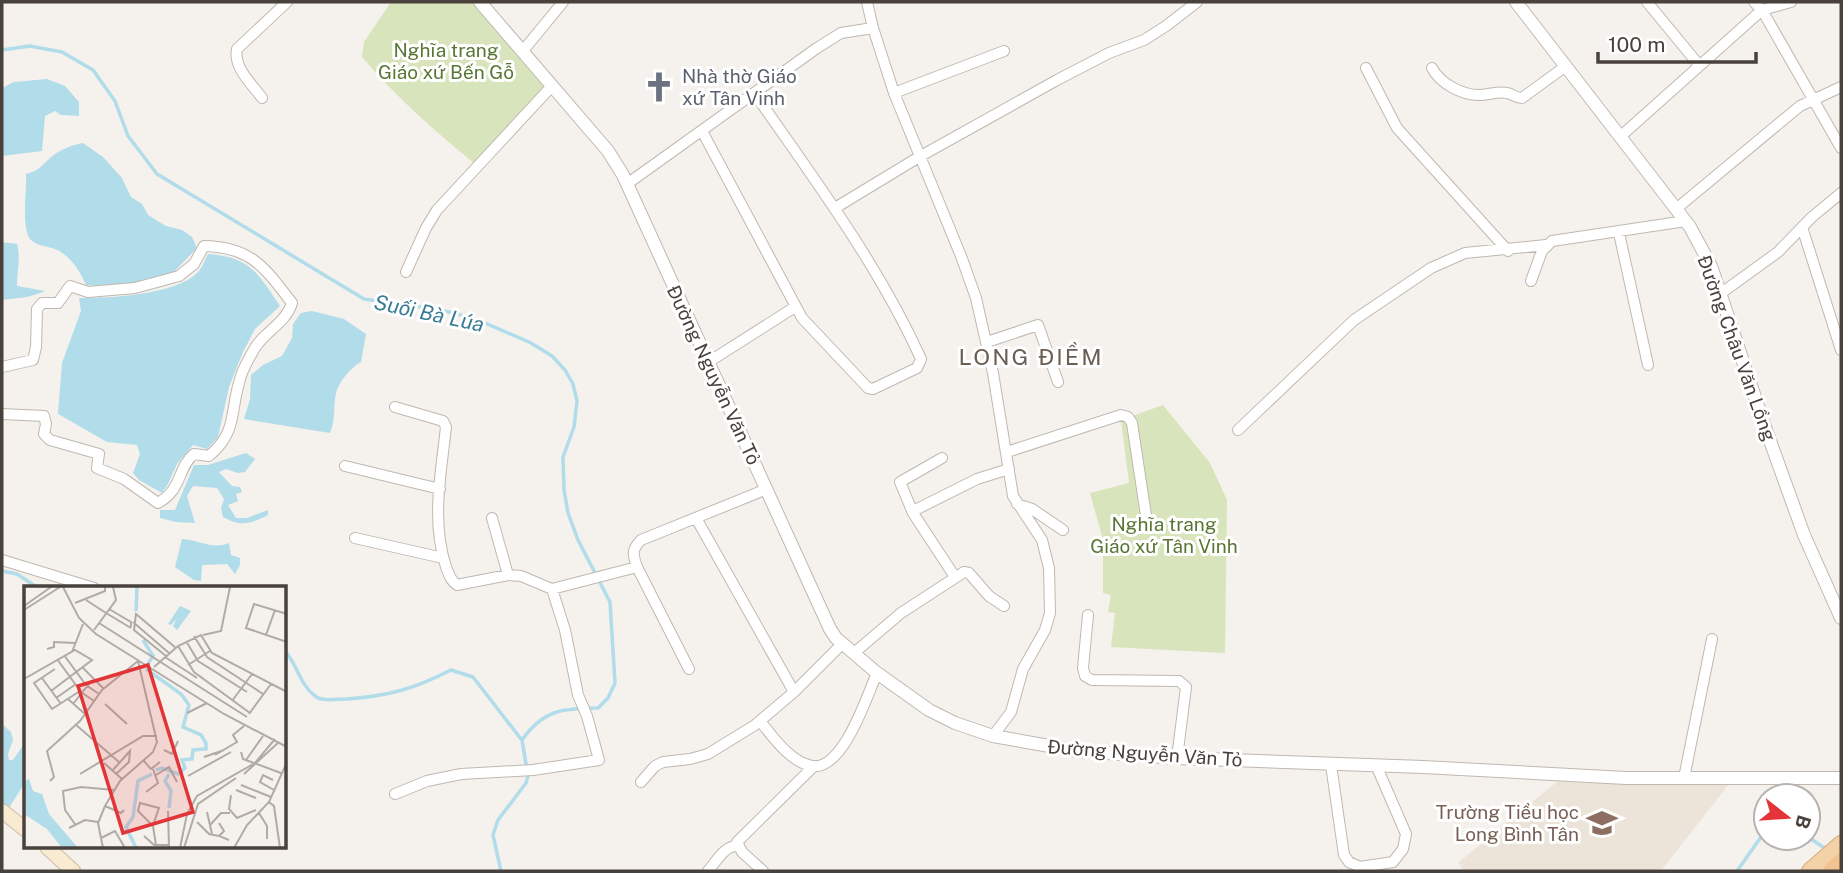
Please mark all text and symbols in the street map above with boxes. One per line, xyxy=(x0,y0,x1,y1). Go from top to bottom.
scale bar xyxy=(1598,21,1756,65)
text: 100 m xyxy=(1608,32,1665,57)
park label: Nghĩa trang Giáo xứ Bến Gỗ xyxy=(378,39,514,83)
place label: Nhà thờ Giáo xứ Tân Vinh xyxy=(682,65,797,109)
church icon: Nhà thờ Giáo xứ Tân Vinh xyxy=(642,70,676,104)
street label: Đường Châu Văn Lồng xyxy=(1693,252,1781,444)
street label: Đường Nguyễn Văn Tỏ xyxy=(663,282,765,468)
water label: Suối Bà Lúa xyxy=(372,289,486,337)
district label: LONG ĐIỀM xyxy=(958,342,1104,370)
park label: Nghĩa trang Giáo xứ Tân Vinh xyxy=(1090,513,1238,557)
inset map xyxy=(24,586,287,848)
street label: Đường Nguyễn Văn Tỏ xyxy=(1047,735,1243,771)
north arrow xyxy=(1752,782,1822,852)
place label: Trường Tiểu học Long Bình Tân xyxy=(1436,801,1579,845)
school or university icon: Trường Tiểu học Long Bình Tân xyxy=(1585,806,1619,840)
text: B xyxy=(1791,813,1816,831)

